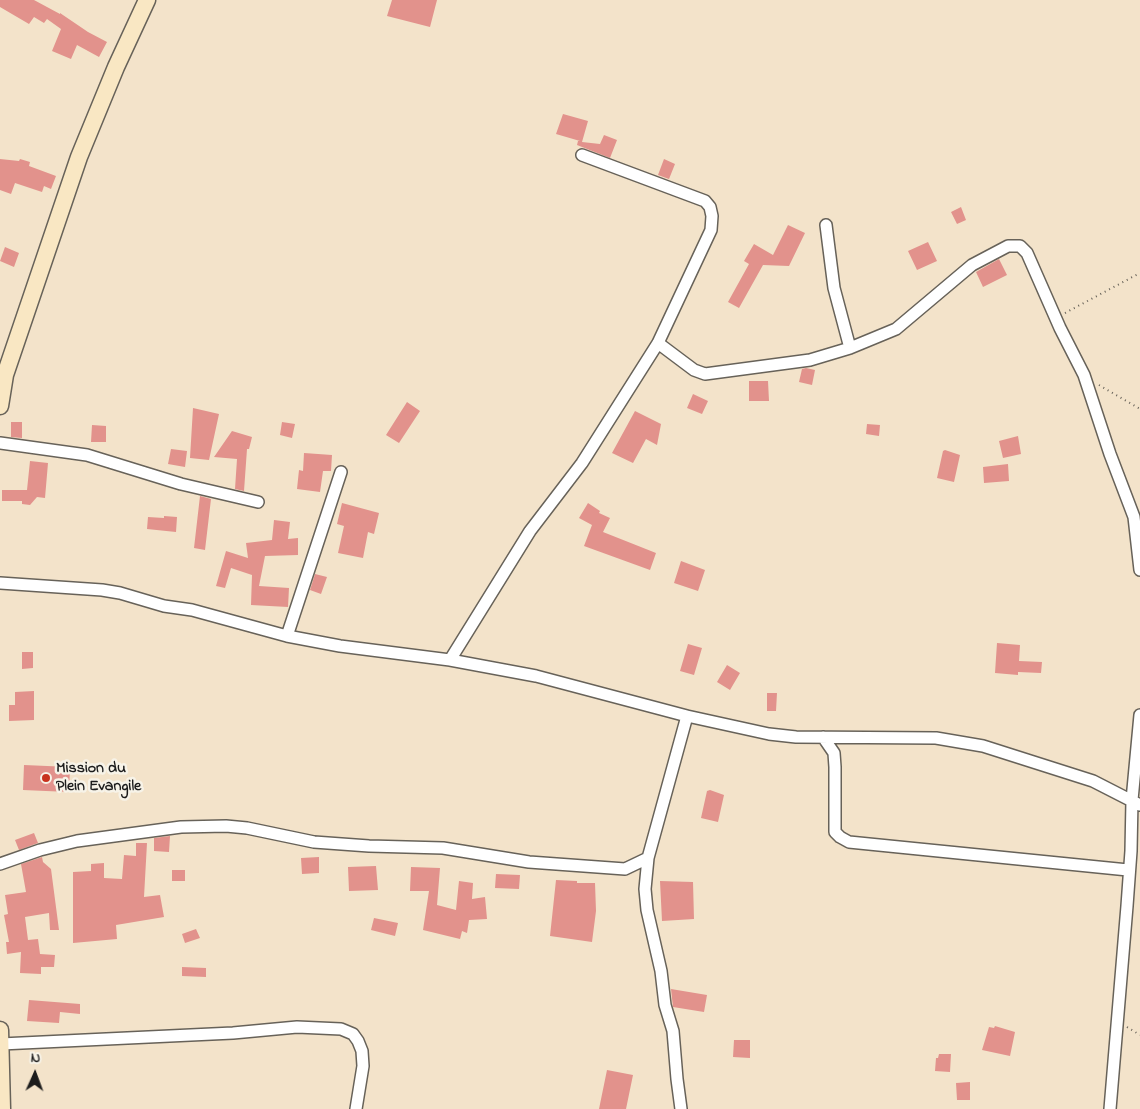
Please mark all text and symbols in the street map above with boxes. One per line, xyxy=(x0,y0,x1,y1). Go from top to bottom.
place label: Mission du Plein Evangile xyxy=(56,759,141,797)
marker: Mission du Plein Evangile xyxy=(40,772,52,784)
text: N xyxy=(30,1048,41,1069)
north arrow xyxy=(10,1049,60,1099)

